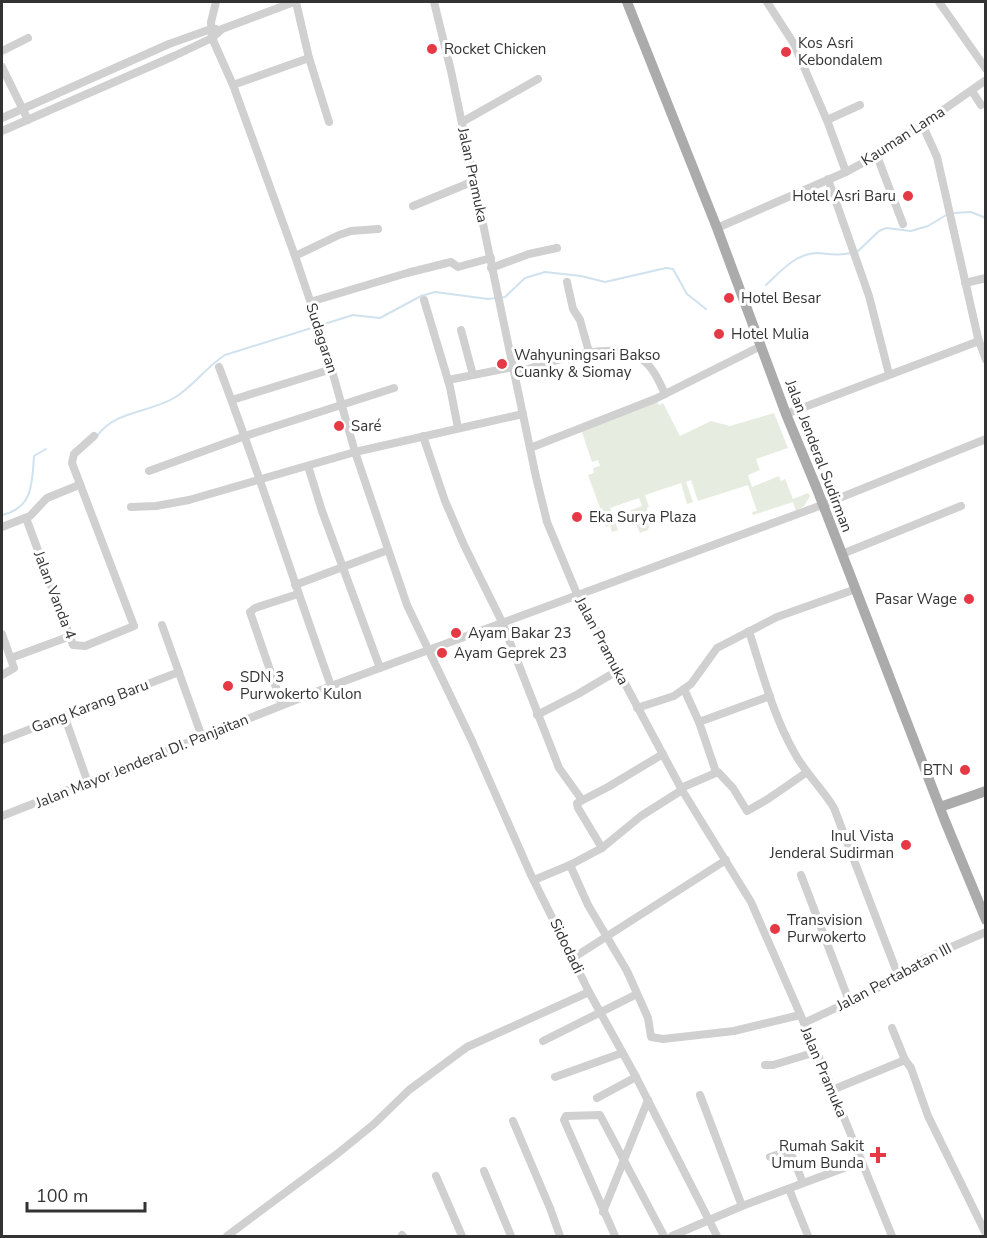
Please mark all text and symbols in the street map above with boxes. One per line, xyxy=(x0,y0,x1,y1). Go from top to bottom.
place label: Kos Asri Kebondalem xyxy=(798,33,883,70)
place label: Rocket Chicken xyxy=(444,39,546,59)
marker: Rocket Chicken xyxy=(425,42,439,56)
marker: Kos Asri Kebondalem xyxy=(779,45,793,59)
street label: Kauman Lama xyxy=(857,102,949,170)
street label: Jalan Pramuka xyxy=(453,125,493,224)
place label: Hotel Asri Baru xyxy=(792,186,896,206)
marker: Hotel Asri Baru xyxy=(901,189,915,203)
place label: Hotel Besar xyxy=(741,288,821,308)
marker: Hotel Besar xyxy=(722,291,736,305)
street label: Sudagaran xyxy=(301,300,343,376)
place label: Hotel Mulia xyxy=(731,324,809,344)
marker: Hotel Mulia xyxy=(712,327,726,341)
place label: Wahyuningsari Bakso Cuanky & Siomay xyxy=(514,345,660,382)
marker: Wahyuningsari Bakso Cuanky & Siomay xyxy=(495,357,509,371)
street label: Jalan Jenderal Sudirman xyxy=(780,376,857,535)
place label: Saré xyxy=(351,416,381,436)
marker: Saré xyxy=(332,419,346,433)
place label: Eka Surya Plaza xyxy=(589,507,697,527)
marker: Eka Surya Plaza xyxy=(570,510,584,524)
street label: Jalan Vanda 4 xyxy=(29,547,81,642)
place label: Pasar Wage xyxy=(875,589,957,609)
marker: Pasar Wage xyxy=(962,592,976,606)
street label: Jalan Pramuka xyxy=(570,593,634,688)
place label: Ayam Bakar 23 xyxy=(468,623,571,643)
marker: Ayam Bakar 23 xyxy=(449,626,463,640)
place label: Ayam Geprek 23 xyxy=(454,643,567,663)
marker: Ayam Geprek 23 xyxy=(435,646,449,660)
place label: SDN 3 Purwokerto Kulon xyxy=(240,667,362,704)
street label: Gang Karang Baru xyxy=(29,675,151,737)
marker: SDN 3 Purwokerto Kulon xyxy=(221,679,235,693)
street label: Jalan Mayor Jenderal DI. Panjaitan xyxy=(32,709,251,813)
place label: BTN xyxy=(923,760,953,780)
marker: BTN xyxy=(958,763,972,777)
place label: Inul Vista Jenderal Sudirman xyxy=(769,826,894,863)
marker: Inul Vista Jenderal Sudirman xyxy=(899,838,913,852)
place label: Transvision Purwokerto xyxy=(787,910,866,947)
street label: Sidodadi xyxy=(545,915,589,977)
marker: Transvision Purwokerto xyxy=(768,922,782,936)
street label: Jalan Pertabatan III xyxy=(832,938,955,1016)
street label: Jalan Pramuka xyxy=(795,1023,852,1120)
place label: Rumah Sakit Umum Bunda xyxy=(771,1136,865,1173)
marker: Rumah Sakit Umum Bunda xyxy=(869,1146,887,1164)
scale bar xyxy=(27,1175,146,1213)
text: 100 m xyxy=(36,1184,88,1208)

